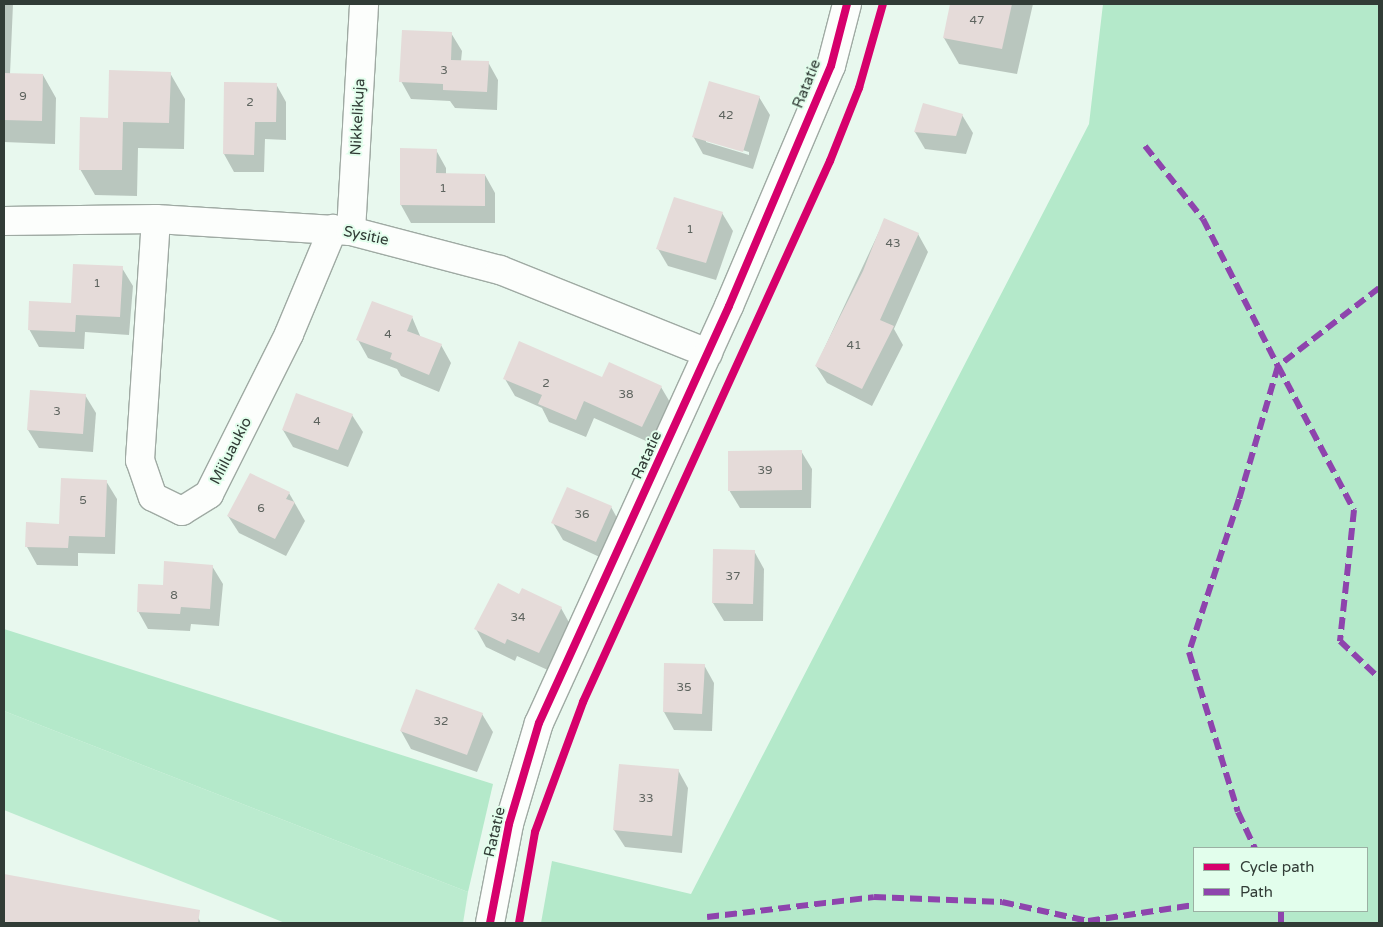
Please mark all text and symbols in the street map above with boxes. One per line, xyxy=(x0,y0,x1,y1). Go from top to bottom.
house number: 47 xyxy=(969,14,985,28)
street label: Ratatie xyxy=(789,57,825,111)
house number: 3 xyxy=(440,64,448,78)
street label: Nikkelikuja xyxy=(347,78,369,156)
house number: 9 xyxy=(19,90,27,104)
house number: 2 xyxy=(246,96,254,110)
house number: 42 xyxy=(718,109,734,123)
house number: 1 xyxy=(439,182,447,196)
street label: Sysitie xyxy=(342,222,390,250)
house number: 1 xyxy=(686,223,694,237)
house number: 43 xyxy=(885,237,901,251)
house number: 1 xyxy=(93,277,101,291)
house number: 4 xyxy=(384,328,392,342)
house number: 41 xyxy=(846,339,862,353)
house number: 2 xyxy=(542,377,550,391)
house number: 38 xyxy=(618,388,634,402)
house number: 3 xyxy=(53,405,61,419)
street label: Miiluaukio xyxy=(206,414,256,488)
house number: 4 xyxy=(313,415,321,429)
street label: Ratatie xyxy=(628,428,666,482)
house number: 39 xyxy=(757,464,773,478)
house number: 5 xyxy=(79,494,87,508)
house number: 6 xyxy=(257,502,265,516)
house number: 36 xyxy=(574,508,590,522)
house number: 37 xyxy=(725,570,741,584)
house number: 8 xyxy=(170,589,178,603)
house number: 34 xyxy=(510,611,526,625)
house number: 35 xyxy=(676,681,692,695)
house number: 32 xyxy=(433,715,449,729)
house number: 33 xyxy=(638,792,654,806)
street label: Ratatie xyxy=(481,805,509,859)
legend xyxy=(1193,847,1368,912)
text: Cycle path xyxy=(1240,858,1314,876)
text: Path xyxy=(1240,883,1273,901)

